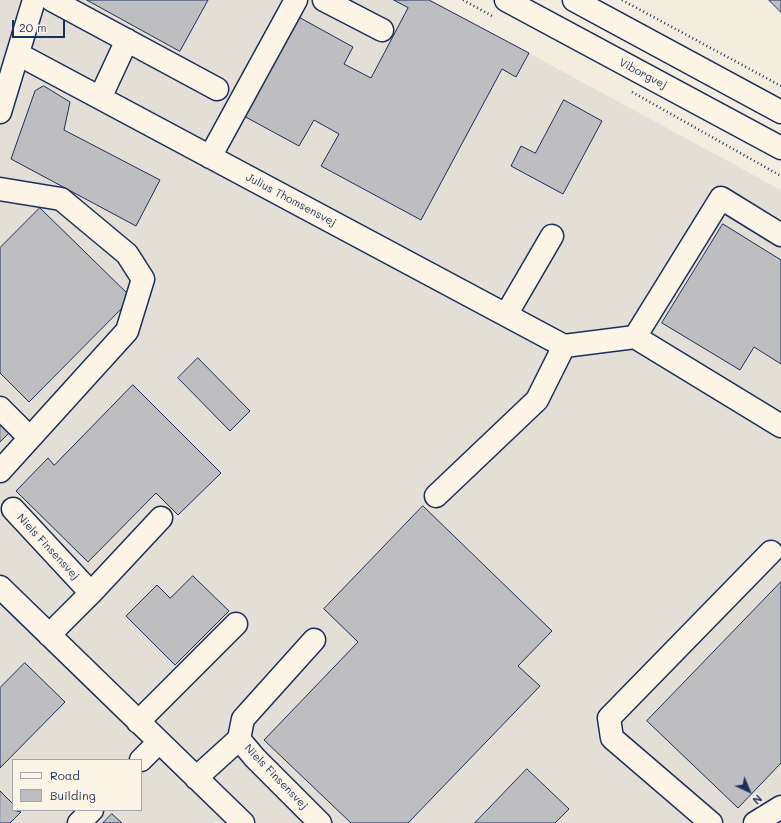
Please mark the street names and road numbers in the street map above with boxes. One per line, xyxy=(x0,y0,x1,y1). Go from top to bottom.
street label: Viborgvej xyxy=(617,56,669,92)
street label: Julius Thomsensvej xyxy=(243,171,339,229)
street label: Niels Finsensvej xyxy=(14,511,82,583)
street label: Niels Finsensvej xyxy=(242,742,310,812)

